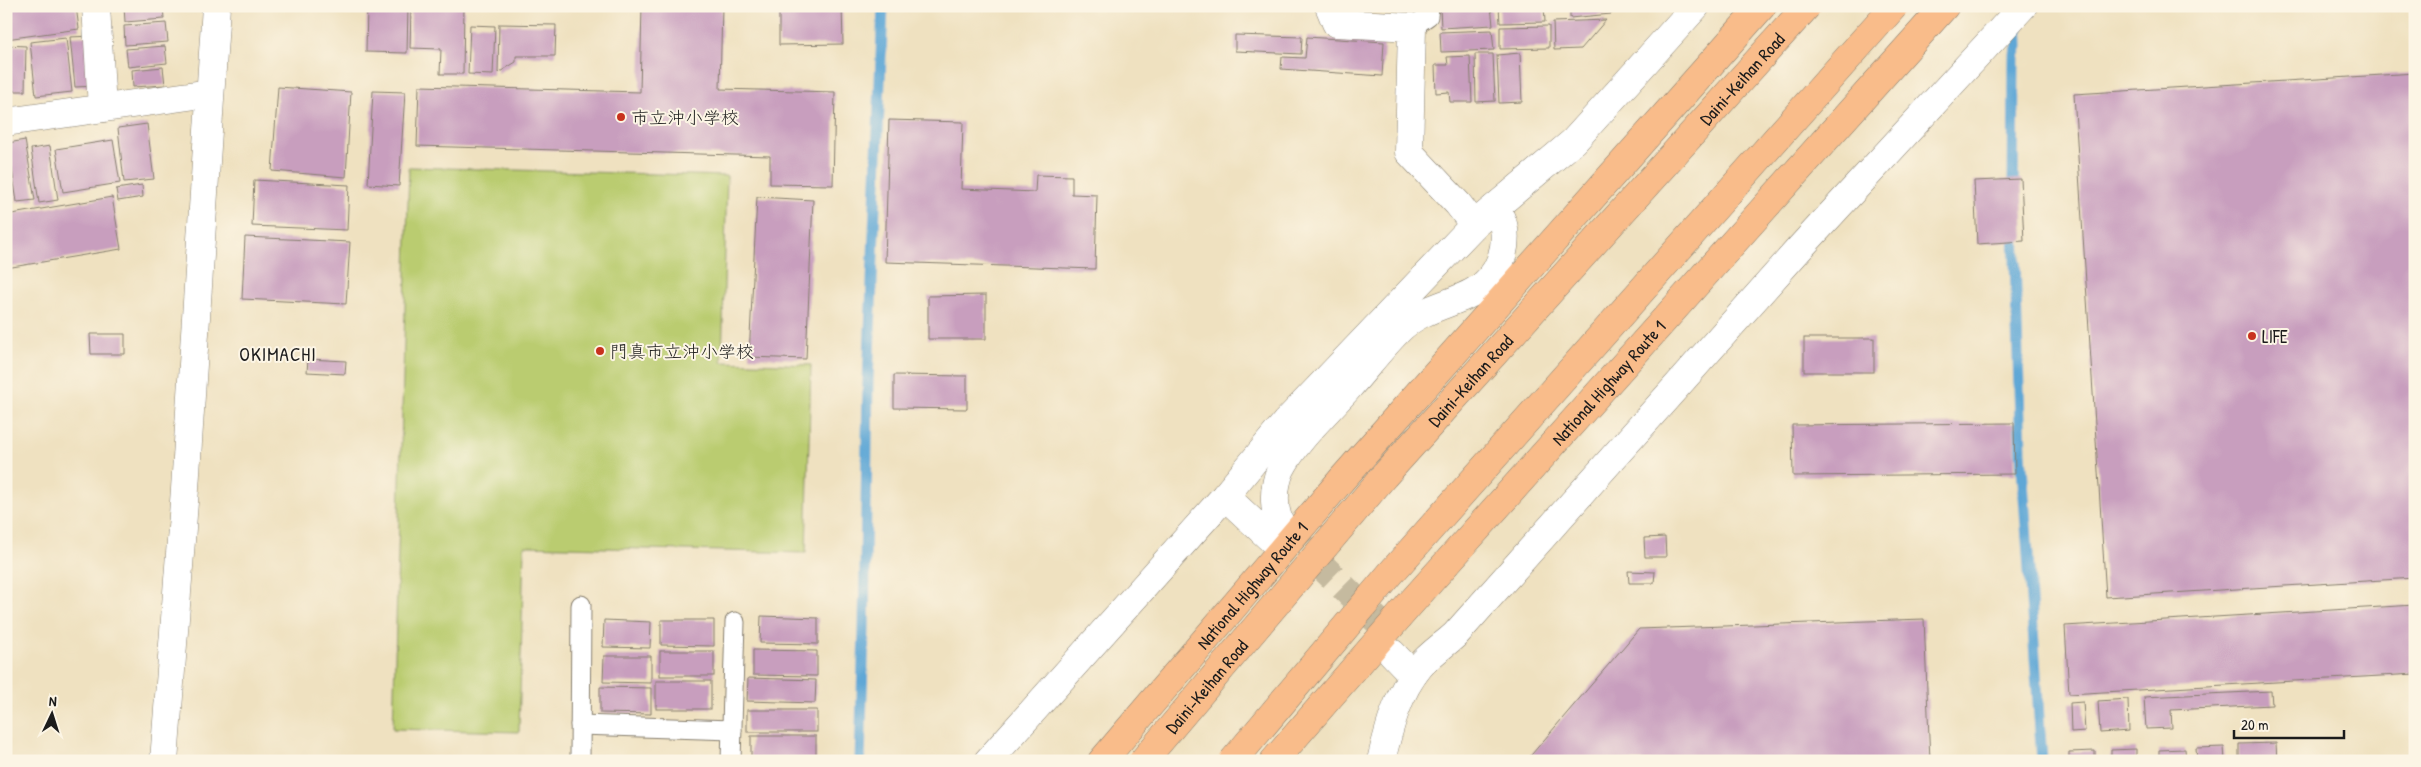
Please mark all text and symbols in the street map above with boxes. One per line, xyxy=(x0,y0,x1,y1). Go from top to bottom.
street label: Daini-Keihan Road xyxy=(1694,27,1790,130)
place label: 市立沖小学校 xyxy=(631,105,739,130)
marker: 市立沖小学校 xyxy=(615,111,627,123)
street label: National Highway Route 1 xyxy=(1545,314,1671,450)
place label: LIFE xyxy=(2262,324,2288,349)
street label: Daini-Keihan Road xyxy=(1422,329,1518,432)
marker: LIFE xyxy=(2246,330,2258,342)
place label: 門真市立沖小学校 xyxy=(610,339,754,364)
district label: OKIMACHI xyxy=(239,341,317,367)
marker: 門真市立沖小学校 xyxy=(594,345,606,357)
street label: National Highway Route 1 xyxy=(1190,516,1313,654)
street label: Daini-Keihan Road xyxy=(1159,634,1253,739)
north arrow xyxy=(28,690,78,740)
text: N xyxy=(49,691,58,710)
scale bar xyxy=(2234,707,2344,739)
text: 20 m xyxy=(2241,714,2268,735)

